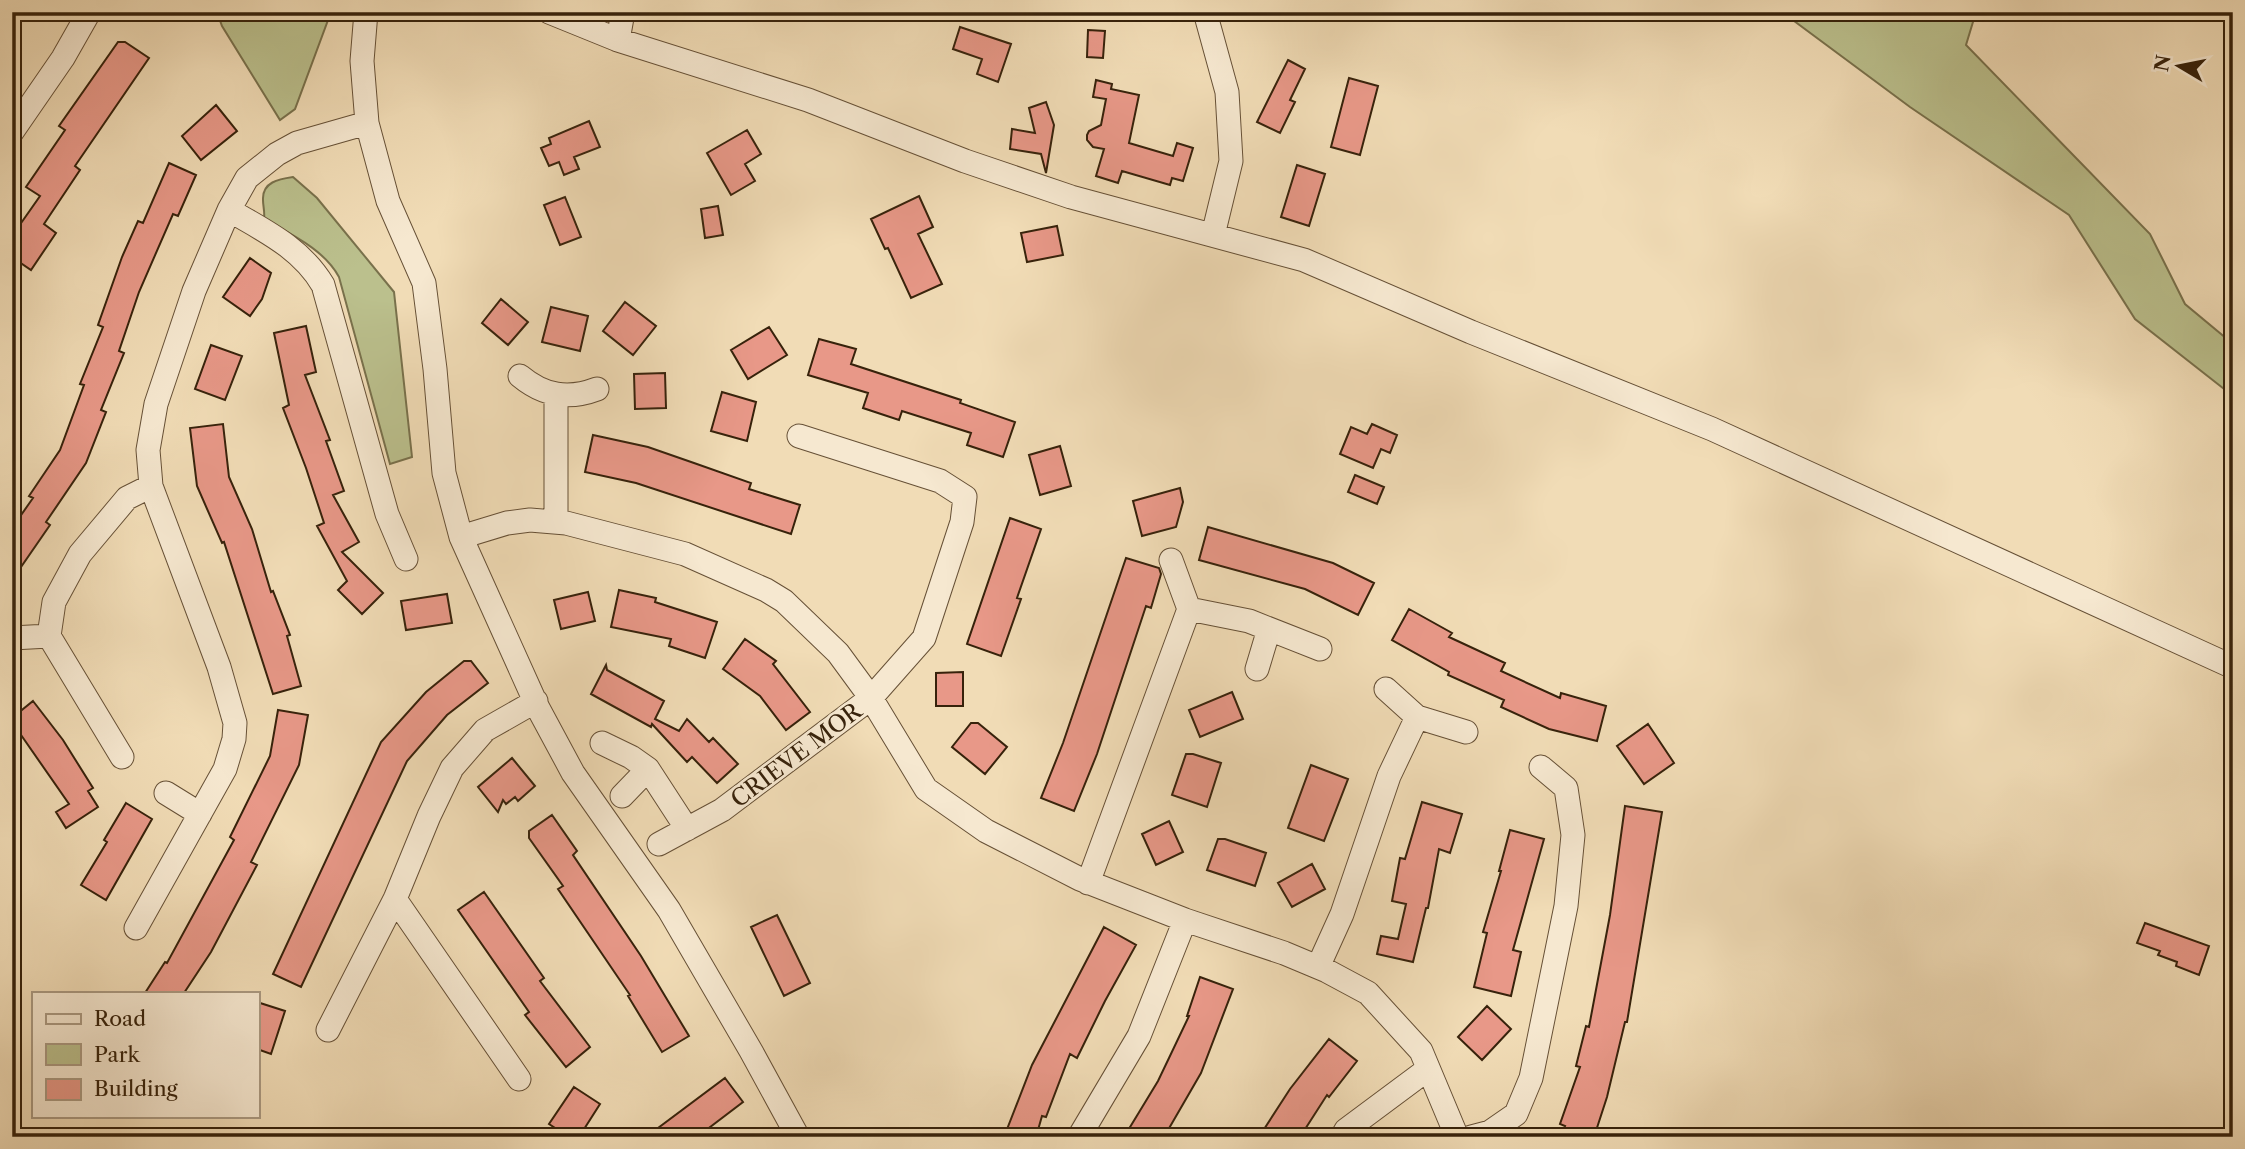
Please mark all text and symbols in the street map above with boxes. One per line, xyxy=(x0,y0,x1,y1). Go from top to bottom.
north arrow xyxy=(2144,32,2214,102)
text: N xyxy=(2150,53,2176,73)
street label: CRIEVE MOR xyxy=(725,696,868,813)
legend xyxy=(32,992,259,1118)
text: Road xyxy=(94,1006,146,1031)
text: Park xyxy=(94,1042,140,1067)
text: Building xyxy=(94,1076,179,1101)

